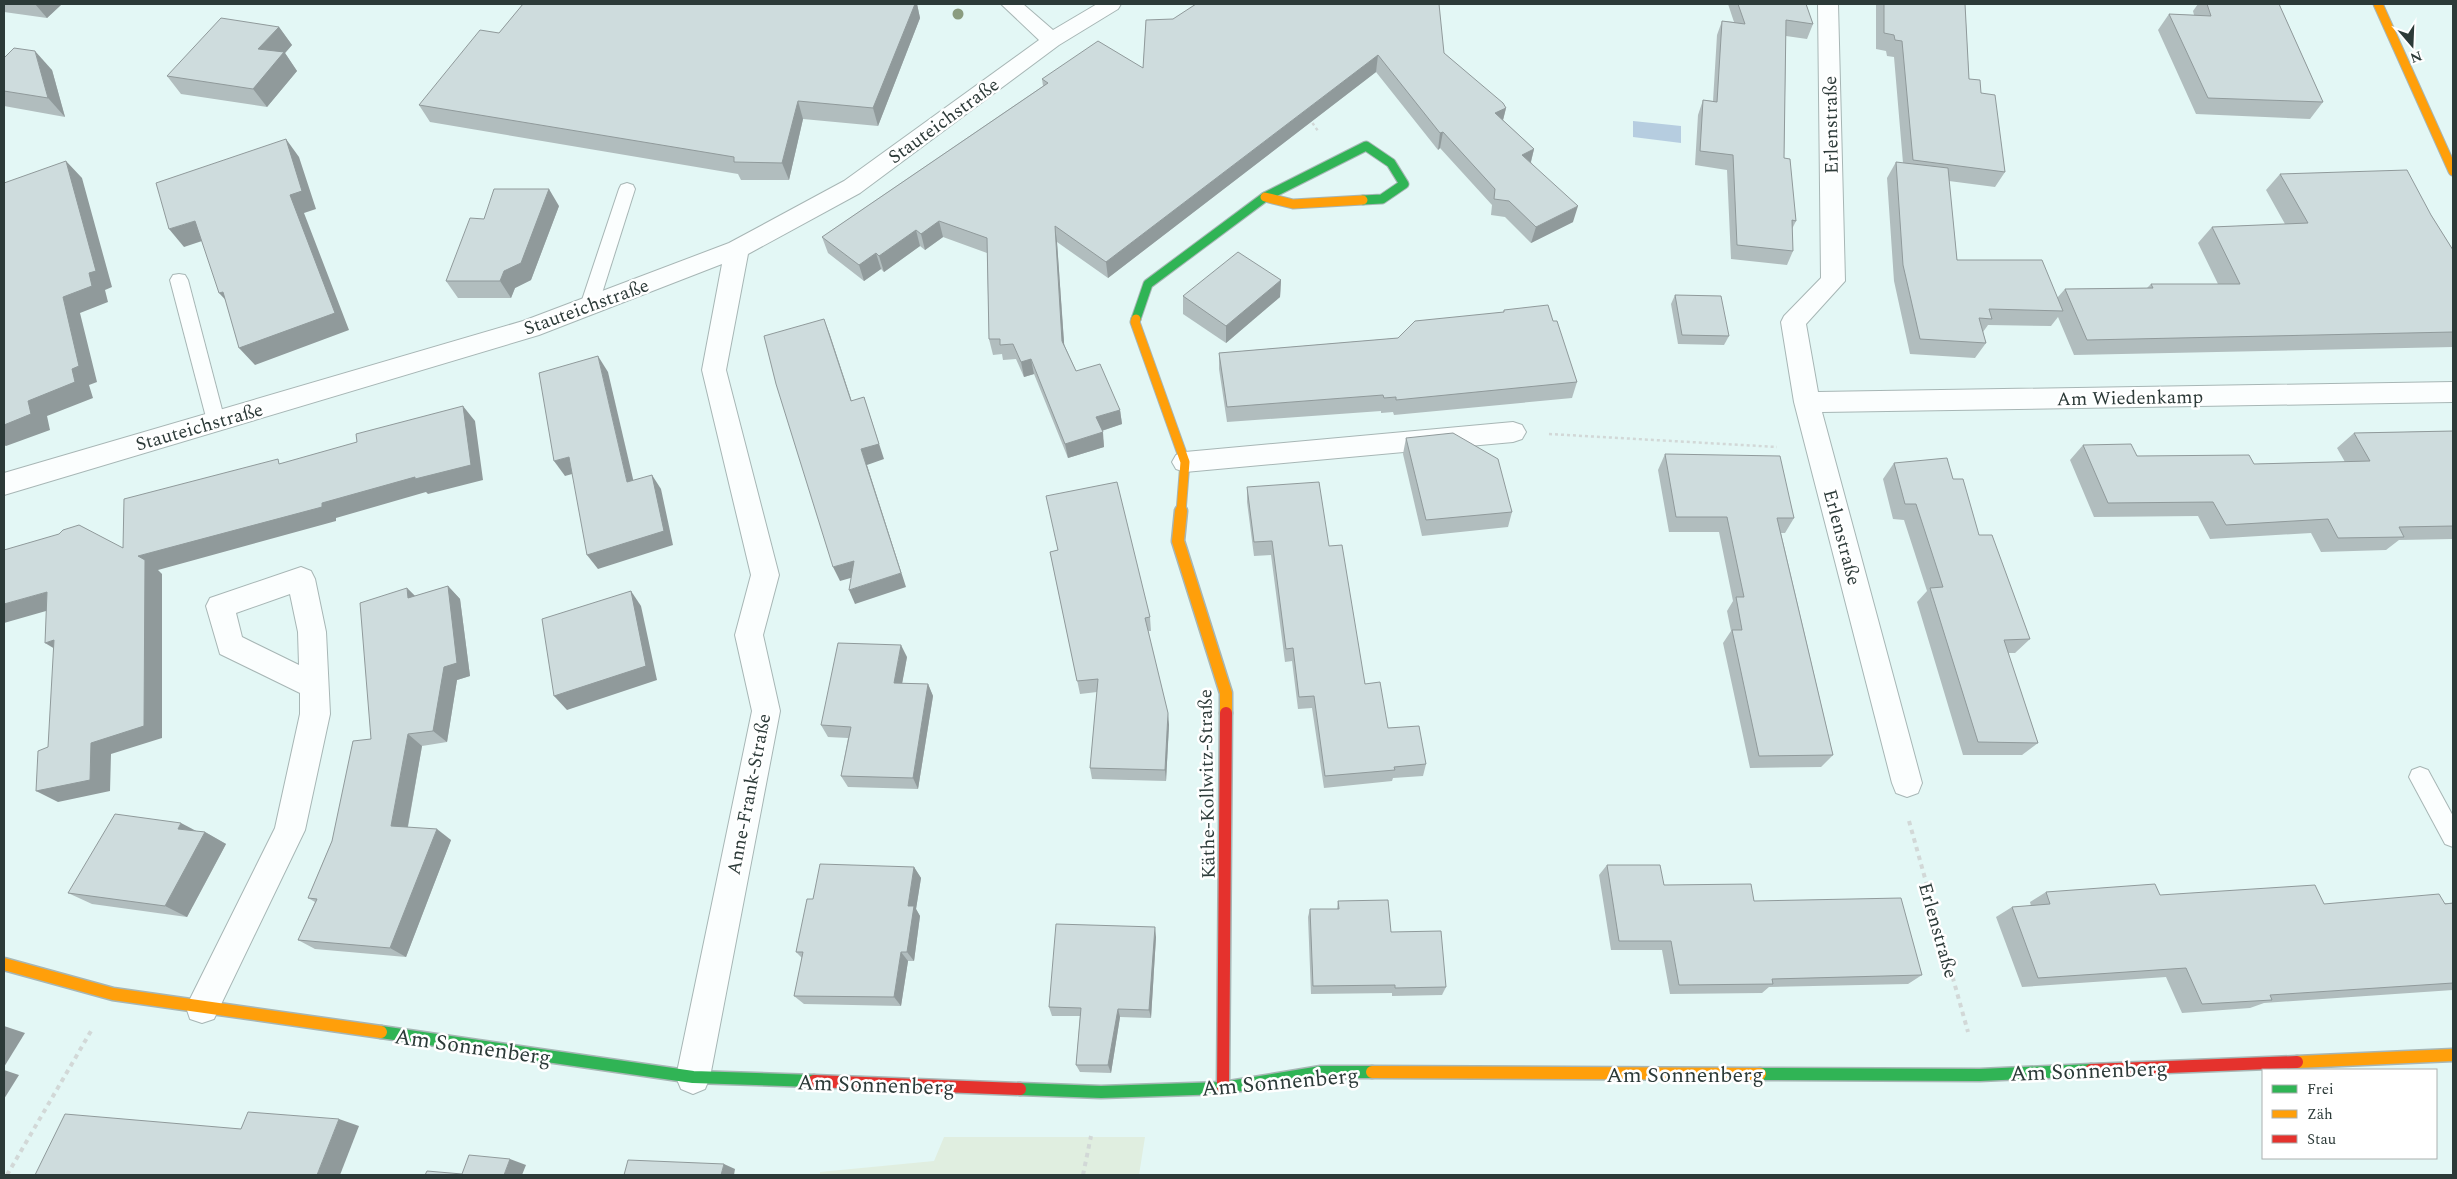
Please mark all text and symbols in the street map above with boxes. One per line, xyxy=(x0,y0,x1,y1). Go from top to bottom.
north arrow xyxy=(2387,20,2437,70)
text: N xyxy=(2407,45,2425,69)
street label: Stauteichstraße xyxy=(882,71,1006,172)
street label: Erlenstraße xyxy=(1816,76,1847,174)
street label: Stauteichstraße xyxy=(520,271,653,344)
street label: Am Wiedenkamp xyxy=(2057,383,2204,414)
street label: Stauteichstraße xyxy=(132,395,267,460)
street label: Erlenstraße xyxy=(1815,486,1868,589)
street label: Käthe-Kollwitz-Straße xyxy=(1191,689,1224,879)
street label: Anne-Frank-Straße xyxy=(720,711,779,878)
street label: Erlenstraße xyxy=(1910,879,1965,982)
street label: Am Sonnenberg xyxy=(392,1020,553,1075)
street label: Am Sonnenberg xyxy=(2010,1052,2168,1091)
street label: Am Sonnenberg xyxy=(1200,1059,1360,1106)
street label: Am Sonnenberg xyxy=(1606,1059,1764,1092)
street label: Am Sonnenberg xyxy=(797,1066,955,1105)
legend xyxy=(2262,1069,2437,1159)
text: Frei xyxy=(2307,1078,2334,1101)
text: Zäh xyxy=(2307,1103,2333,1126)
text: Stau xyxy=(2307,1128,2336,1151)

